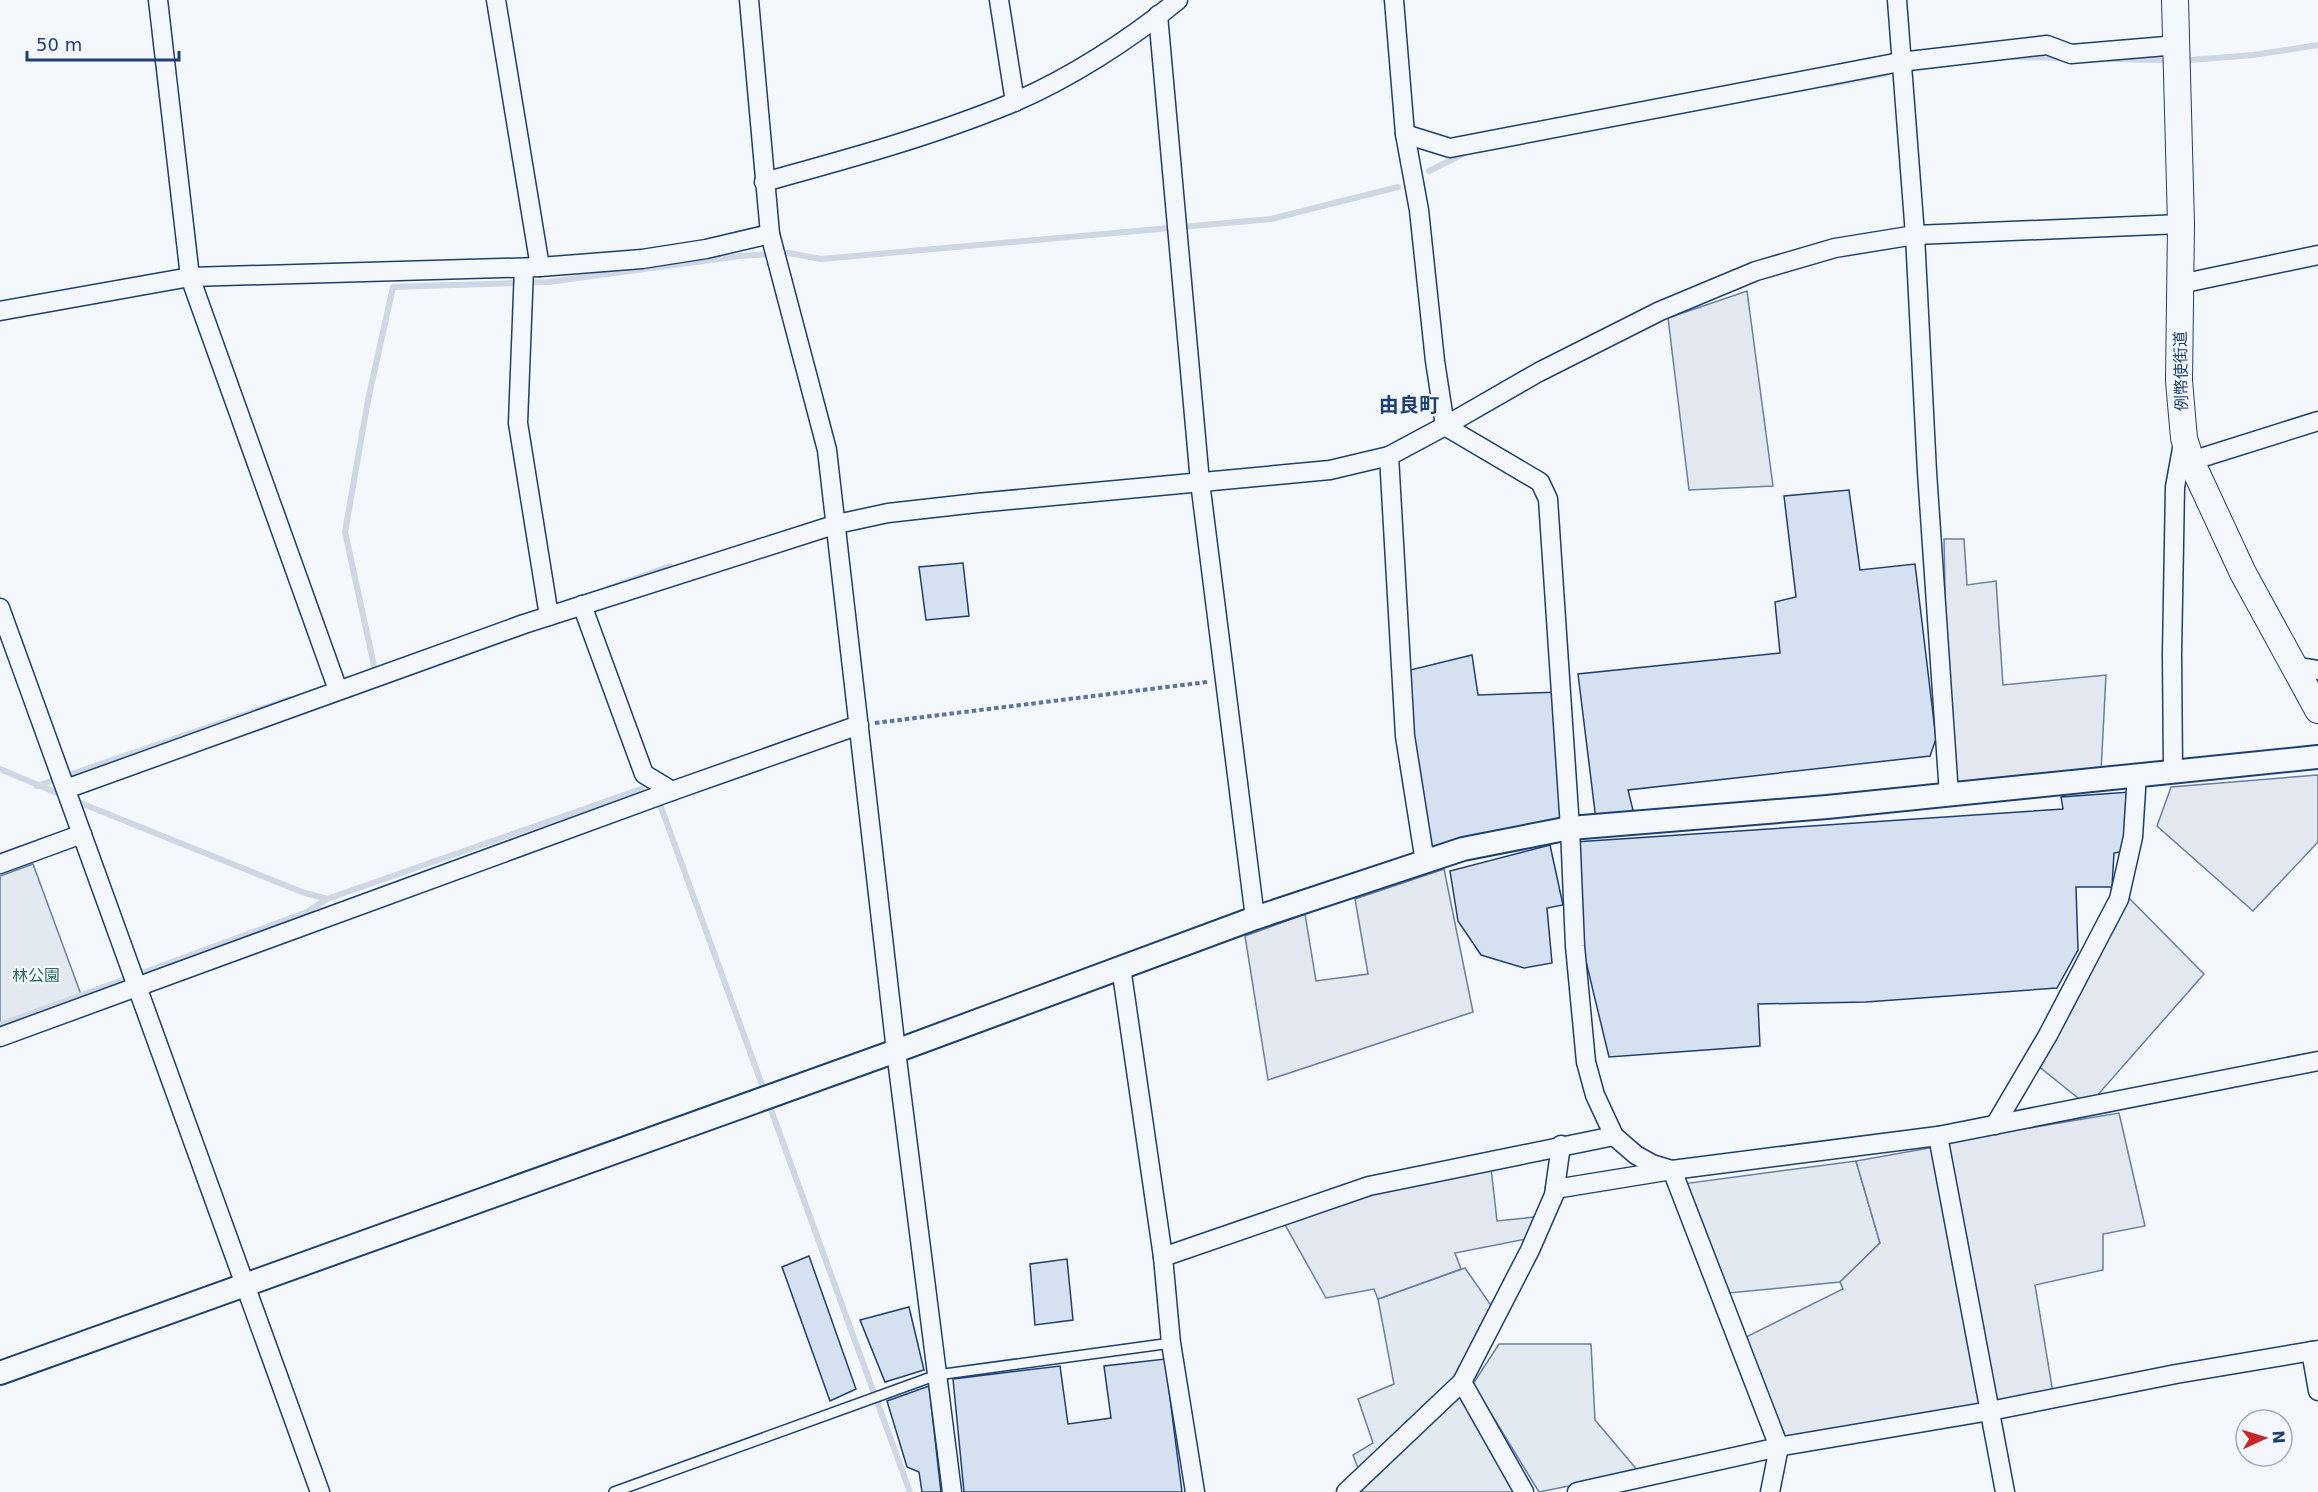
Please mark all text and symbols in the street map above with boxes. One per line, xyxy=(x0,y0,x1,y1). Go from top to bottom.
scale bar xyxy=(27,24,178,62)
text: 50 m xyxy=(36,34,82,55)
street label: 例幣使街道 xyxy=(2171,331,2191,411)
district label: 由良町 xyxy=(1379,393,1439,417)
park label: 林公園 xyxy=(12,966,60,985)
north arrow xyxy=(2234,1408,2294,1468)
text: N xyxy=(2269,1430,2288,1444)

